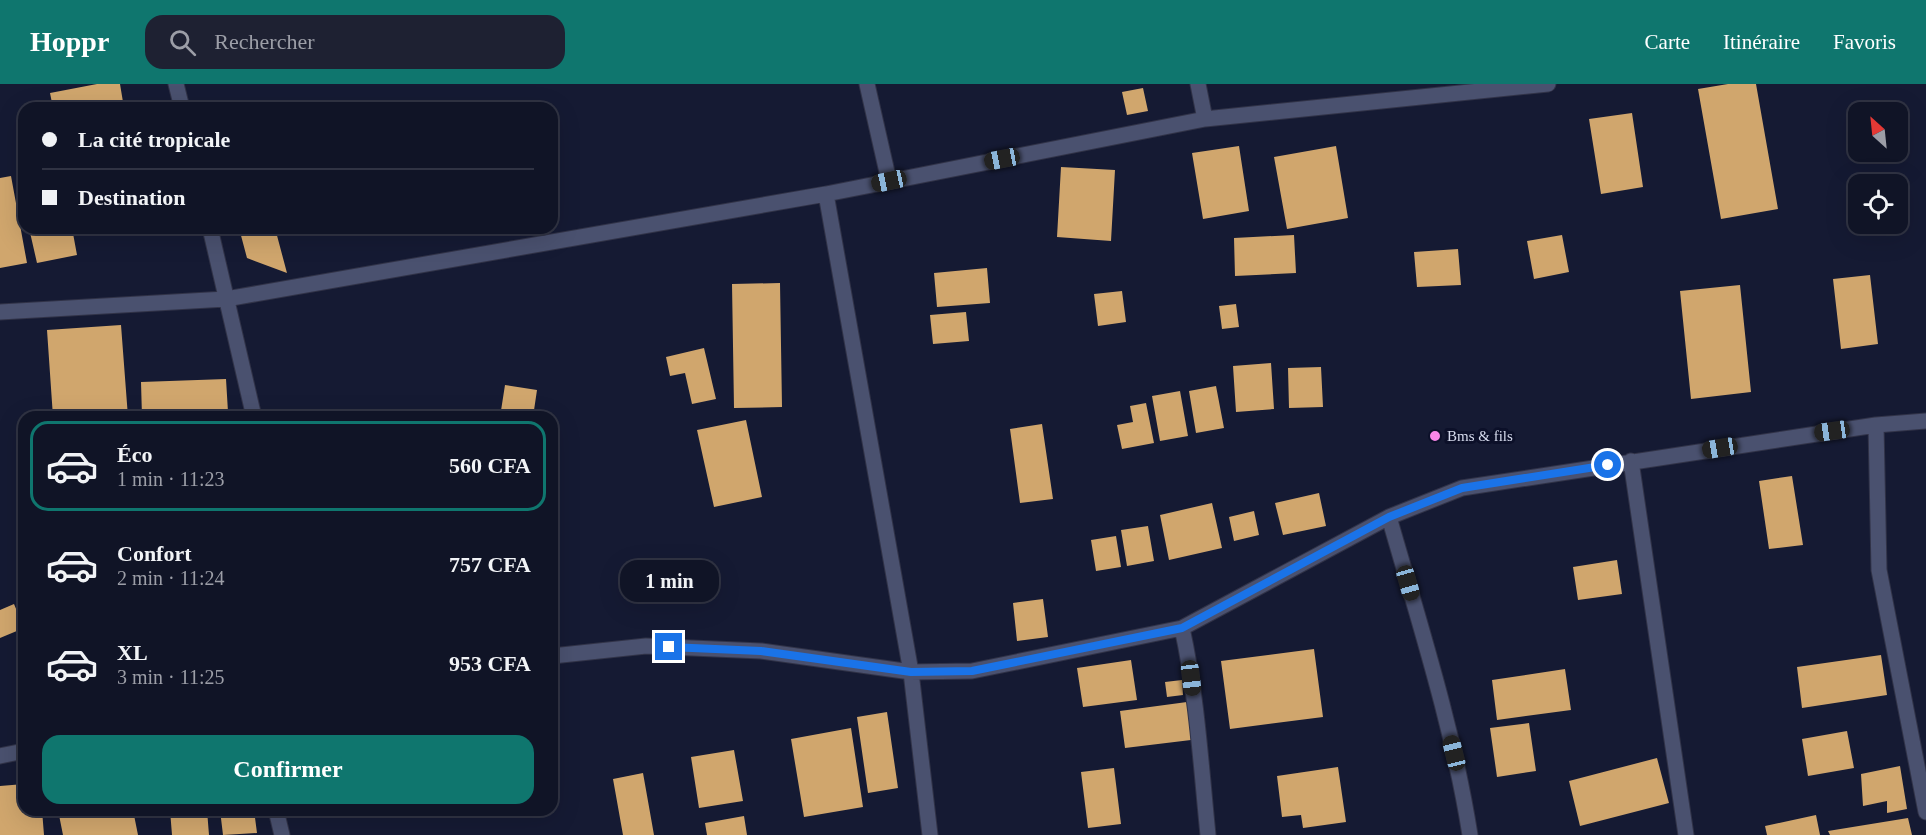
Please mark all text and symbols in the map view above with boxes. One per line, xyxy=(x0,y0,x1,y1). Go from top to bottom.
search box xyxy=(145,15,565,69)
text: Hoppr xyxy=(30,26,109,57)
icon: search xyxy=(166,26,199,59)
text: Rechercher xyxy=(214,29,315,54)
text: Carte xyxy=(1645,30,1690,54)
text: Itinéraire xyxy=(1723,30,1800,54)
text: Favoris xyxy=(1833,30,1896,54)
north arrow xyxy=(1848,102,1908,162)
map controls xyxy=(1848,102,1908,234)
text: La cité tropicale xyxy=(78,127,230,152)
car xyxy=(983,147,1021,171)
car xyxy=(870,168,908,194)
button: locate xyxy=(1848,174,1908,234)
text: Destination xyxy=(78,185,186,210)
car xyxy=(1813,420,1851,442)
place label: Bms & fils xyxy=(1447,428,1513,444)
marker: Bms & fils xyxy=(1428,429,1442,443)
car xyxy=(1701,436,1739,460)
icon: car xyxy=(45,439,99,493)
text: Éco xyxy=(117,442,152,467)
route start xyxy=(1594,451,1621,478)
text: 560 CFA xyxy=(449,453,531,478)
text: 1 min · 11:23 xyxy=(117,468,225,490)
icon: car xyxy=(45,538,99,592)
text: Confort xyxy=(117,541,192,566)
text: 757 CFA xyxy=(449,552,531,577)
callout: 1 min xyxy=(620,560,718,602)
car xyxy=(1394,563,1422,603)
text: 2 min · 11:24 xyxy=(117,567,225,589)
text: 1 min xyxy=(645,570,694,592)
route end xyxy=(655,633,682,660)
icon: car xyxy=(45,637,99,691)
text: XL xyxy=(117,640,148,665)
text: 953 CFA xyxy=(449,651,531,676)
car xyxy=(1180,659,1202,697)
text: 3 min · 11:25 xyxy=(117,666,225,688)
car xyxy=(1441,733,1467,773)
button: Confirmer xyxy=(42,735,534,804)

